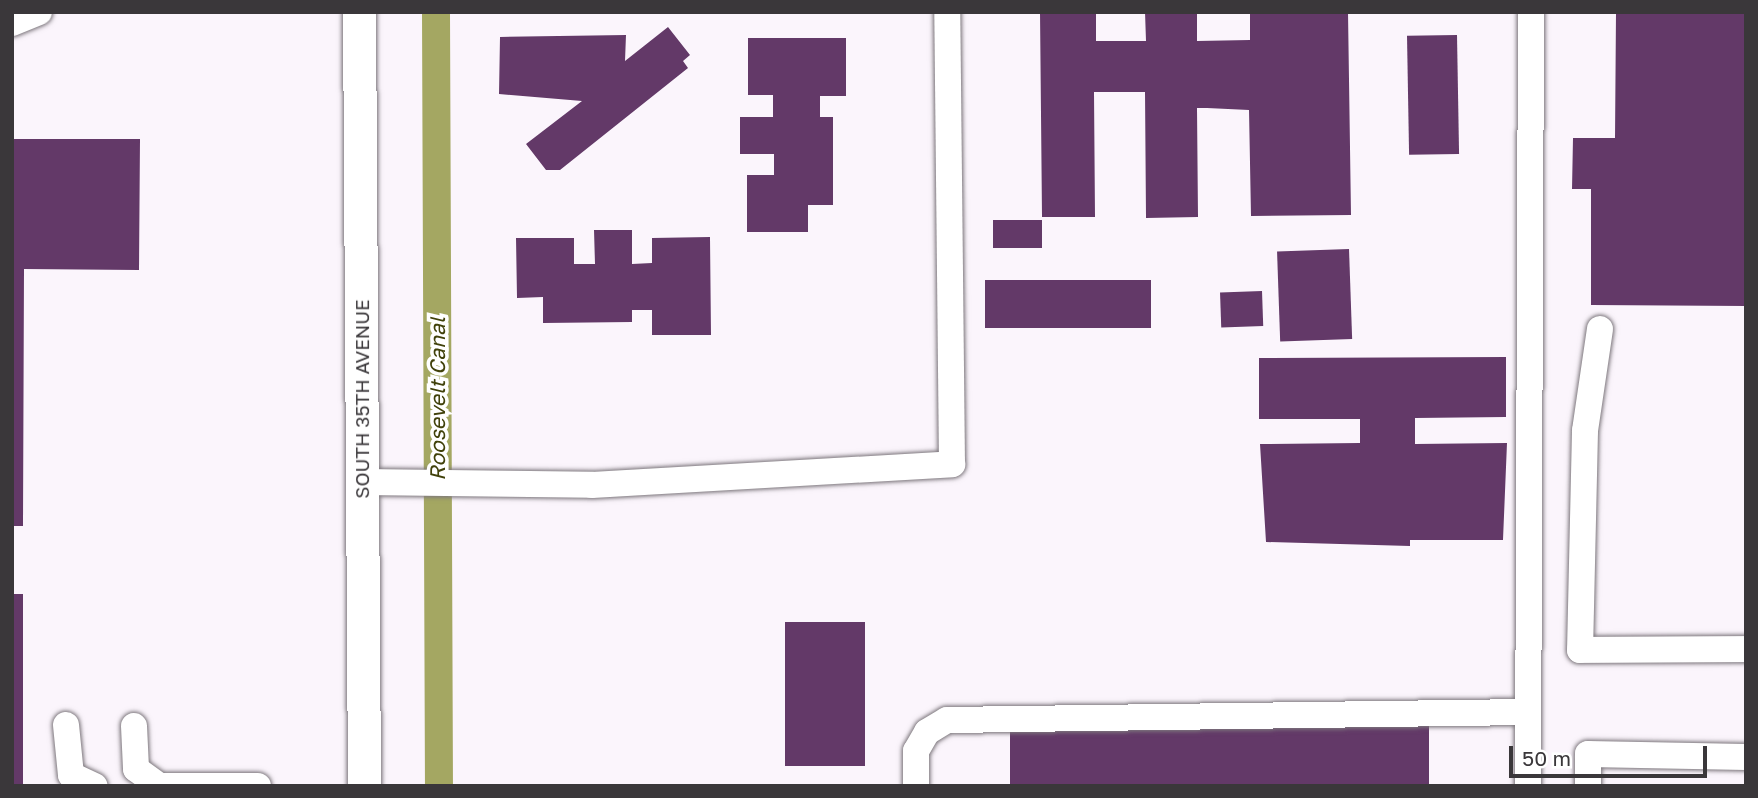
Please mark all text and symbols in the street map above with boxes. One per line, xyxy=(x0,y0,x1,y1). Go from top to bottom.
street label: SOUTH 35TH AVENUE xyxy=(351,299,373,499)
water label: Roosevelt Canal xyxy=(424,317,450,481)
scale bar xyxy=(1513,732,1711,776)
text: 50 m xyxy=(1522,745,1571,771)

